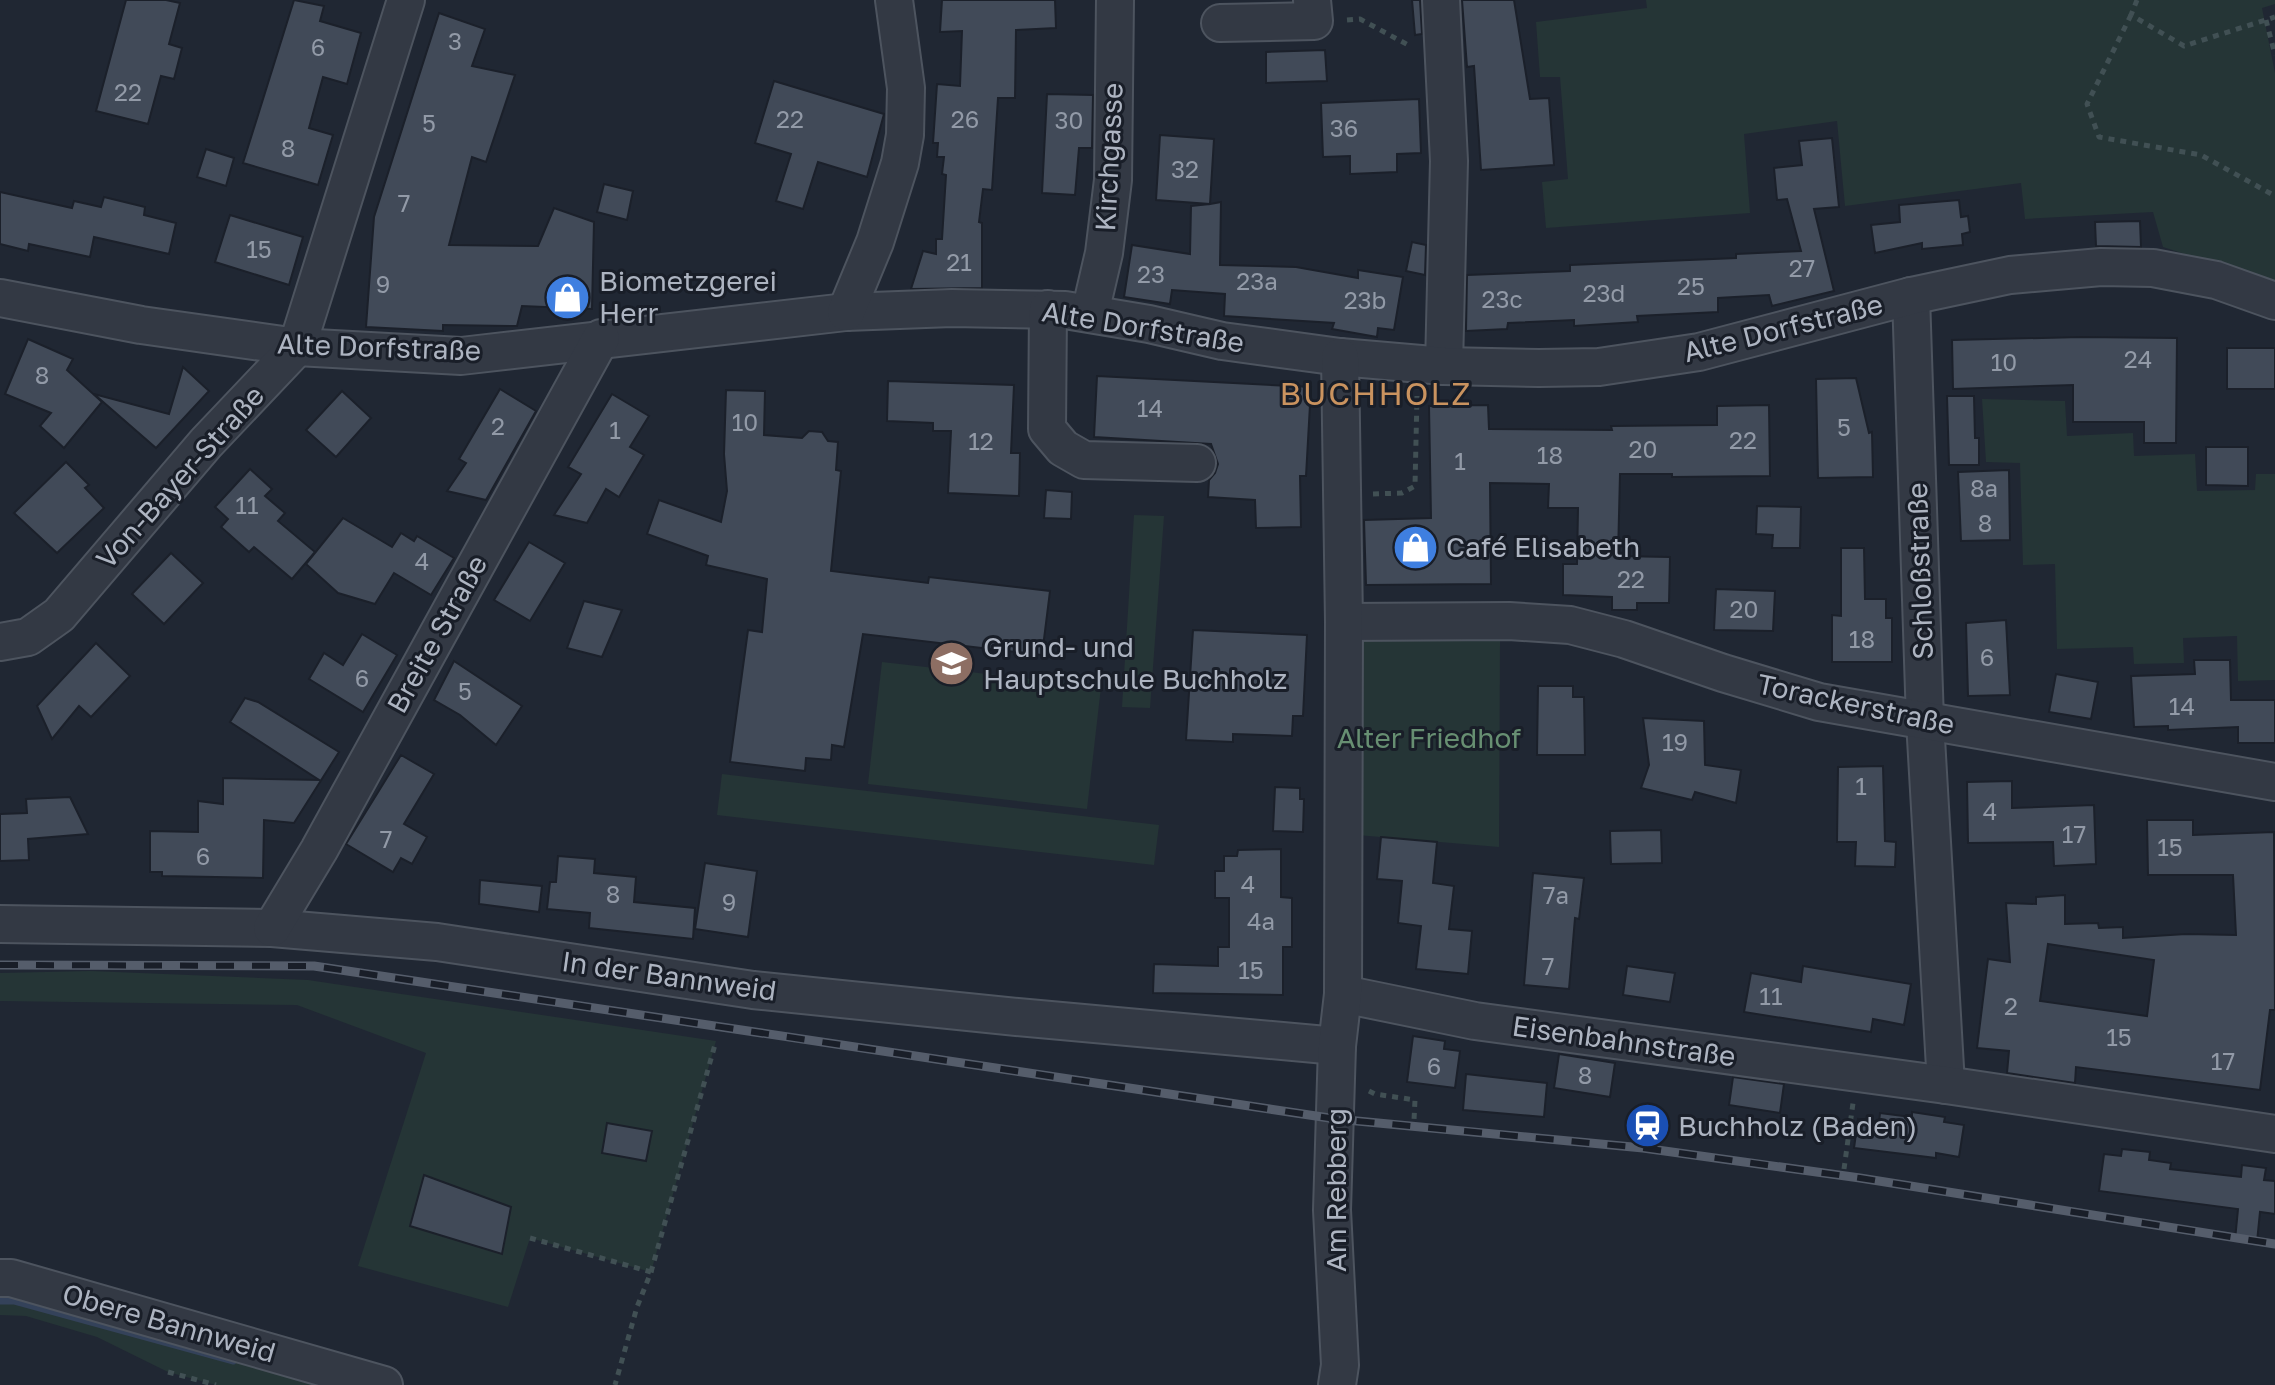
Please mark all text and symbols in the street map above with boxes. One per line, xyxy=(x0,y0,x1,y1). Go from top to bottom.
house number: 3 xyxy=(448,26,462,55)
house number: 6 xyxy=(311,32,325,61)
house number: 22 xyxy=(114,77,142,106)
street label: Kirchgasse xyxy=(1088,82,1129,232)
house number: 22 xyxy=(776,104,804,133)
house number: 26 xyxy=(951,104,979,133)
house number: 30 xyxy=(1055,105,1083,134)
house number: 5 xyxy=(422,108,436,137)
house number: 36 xyxy=(1330,113,1358,142)
house number: 8 xyxy=(281,133,295,162)
house number: 32 xyxy=(1171,154,1199,183)
house number: 7 xyxy=(398,188,410,217)
house number: 15 xyxy=(246,234,272,263)
house number: 21 xyxy=(946,247,972,276)
house number: 27 xyxy=(1789,253,1815,282)
house number: 23 xyxy=(1137,259,1165,288)
place label: Biometzgerei Herr xyxy=(599,264,777,329)
house number: 23a xyxy=(1236,266,1278,295)
house number: 9 xyxy=(376,269,390,298)
house number: 25 xyxy=(1677,271,1705,300)
shop icon: Biometzgerei Herr xyxy=(544,273,592,321)
house number: 23d xyxy=(1583,278,1625,307)
house number: 23c xyxy=(1481,284,1523,313)
house number: 23b xyxy=(1344,285,1386,314)
street label: Alte Dorfstraße xyxy=(1680,287,1886,368)
street label: Alte Dorfstraße xyxy=(1040,294,1246,359)
street label: Alte Dorfstraße xyxy=(276,326,482,367)
house number: 24 xyxy=(2124,344,2152,373)
house number: 10 xyxy=(1991,347,2017,376)
house number: 8 xyxy=(35,360,49,389)
district label: BUCHHOLZ xyxy=(1280,374,1472,412)
street label: Von-Bayer-Straße xyxy=(89,378,270,575)
house number: 14 xyxy=(1137,393,1163,422)
house number: 10 xyxy=(732,407,758,436)
house number: 2 xyxy=(491,411,505,440)
house number: 5 xyxy=(1837,412,1851,441)
house number: 1 xyxy=(609,415,621,444)
house number: 22 xyxy=(1729,425,1757,454)
house number: 12 xyxy=(968,426,994,455)
house number: 20 xyxy=(1629,434,1657,463)
house number: 18 xyxy=(1537,440,1563,469)
house number: 1 xyxy=(1454,446,1466,475)
house number: 8a xyxy=(1970,473,1998,502)
street label: Schloßstraße xyxy=(1900,482,1939,660)
house number: 11 xyxy=(235,490,259,519)
house number: 8 xyxy=(1978,508,1992,537)
shop icon: Café Elisabeth xyxy=(1391,523,1439,571)
place label: Café Elisabeth xyxy=(1446,530,1640,563)
house number: 4 xyxy=(415,546,429,575)
street label: Breite Straße xyxy=(380,549,493,718)
house number: 22 xyxy=(1617,564,1645,593)
house number: 20 xyxy=(1730,594,1758,623)
house number: 18 xyxy=(1849,624,1875,653)
place label: Grund- und Hauptschule Buchholz xyxy=(983,630,1287,695)
school or university icon: Grund- und Hauptschule Buchholz xyxy=(928,639,976,687)
house number: 6 xyxy=(1980,642,1994,671)
house number: 6 xyxy=(355,663,369,692)
street label: Torackerstraße xyxy=(1754,667,1958,741)
house number: 5 xyxy=(458,676,472,705)
house number: 14 xyxy=(2169,691,2195,720)
park label: Alter Friedhof xyxy=(1337,721,1521,754)
house number: 19 xyxy=(1662,727,1688,756)
house number: 1 xyxy=(1855,771,1867,800)
house number: 4 xyxy=(1983,796,1997,825)
house number: 17 xyxy=(2062,819,2086,848)
house number: 7 xyxy=(380,824,392,853)
house number: 15 xyxy=(2157,832,2183,861)
house number: 6 xyxy=(196,841,210,870)
house number: 4 xyxy=(1241,869,1255,898)
house number: 8 xyxy=(606,879,620,908)
house number: 7a xyxy=(1543,880,1569,909)
house number: 9 xyxy=(722,887,736,916)
house number: 4a xyxy=(1247,906,1275,935)
street label: In der Bannweid xyxy=(560,944,779,1007)
house number: 7 xyxy=(1542,951,1554,980)
house number: 15 xyxy=(1238,955,1264,984)
house number: 11 xyxy=(1759,981,1783,1010)
house number: 2 xyxy=(2004,991,2018,1020)
street label: Eisenbahnstraße xyxy=(1510,1008,1738,1073)
house number: 15 xyxy=(2106,1022,2132,1051)
house number: 17 xyxy=(2211,1046,2235,1075)
house number: 6 xyxy=(1427,1051,1441,1080)
house number: 8 xyxy=(1578,1060,1592,1089)
station icon: Buchholz (Baden) xyxy=(1623,1102,1671,1150)
street label: Am Rebberg xyxy=(1319,1108,1352,1272)
place label: Buchholz (Baden) xyxy=(1678,1109,1917,1142)
street label: Obere Bannweid xyxy=(59,1276,280,1369)

